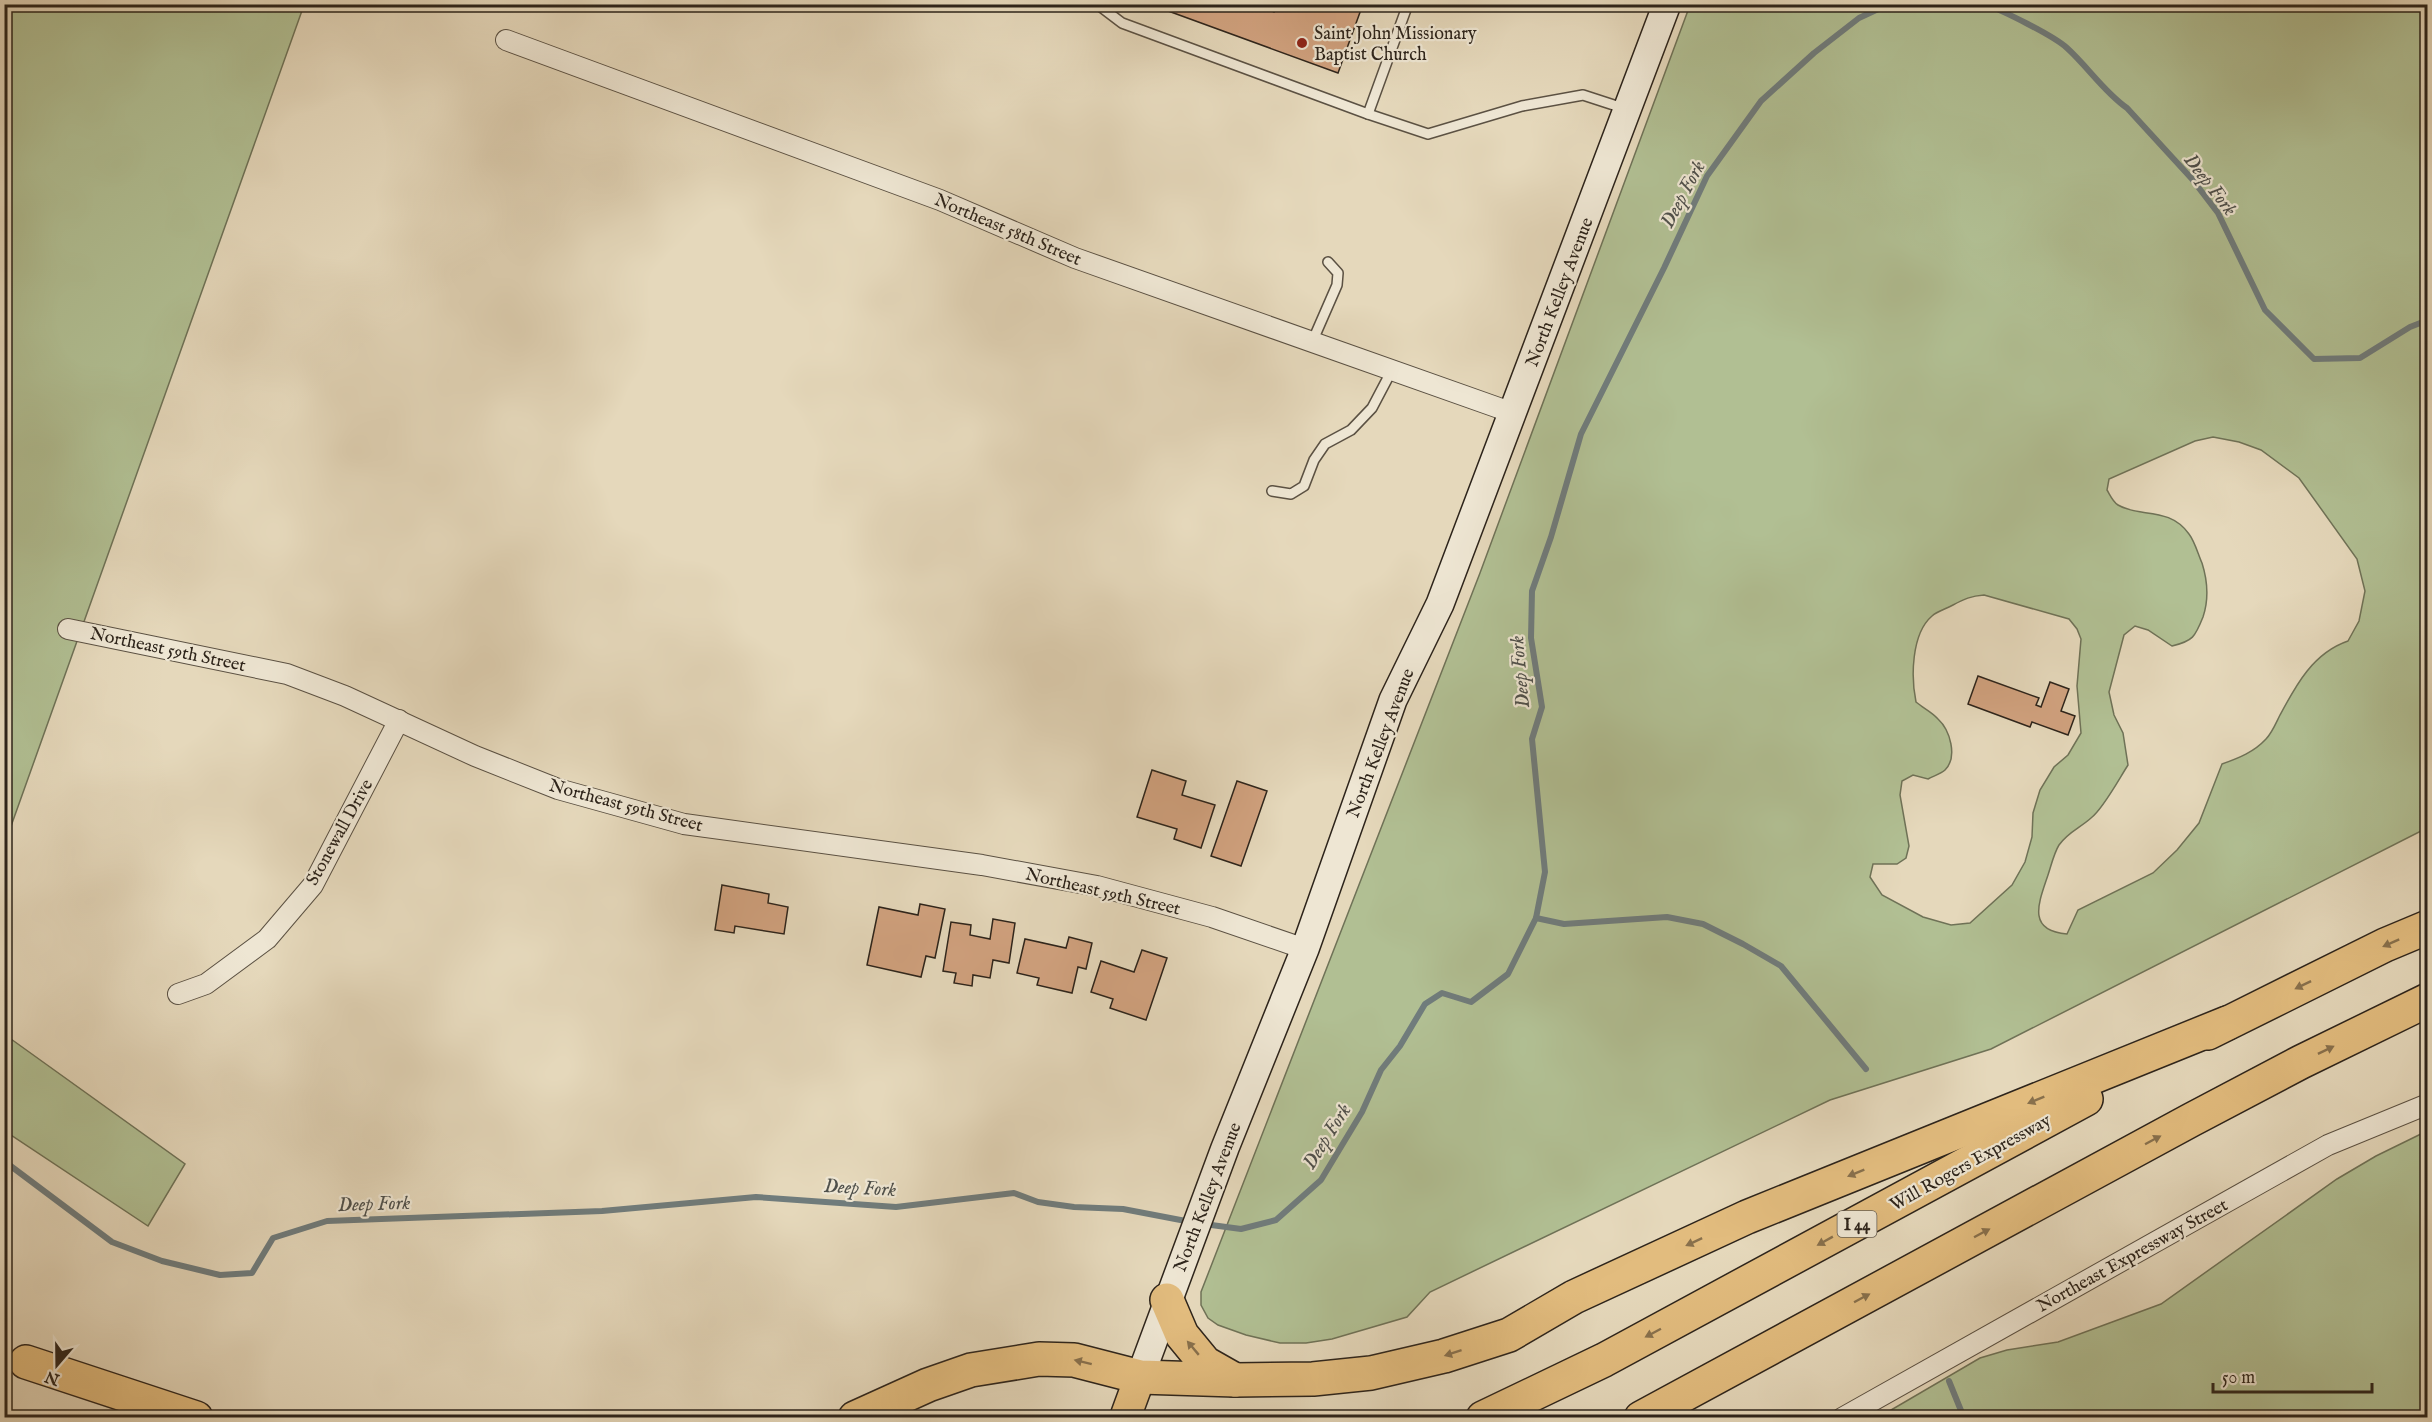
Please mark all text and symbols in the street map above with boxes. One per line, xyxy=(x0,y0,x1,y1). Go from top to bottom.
place label: Saint John Missionary Baptist Church xyxy=(1314,23,1477,67)
marker: Saint John Missionary Baptist Church xyxy=(1295,36,1309,50)
water label: Deep Fork xyxy=(2178,149,2242,221)
water label: Deep Fork xyxy=(1655,157,1711,233)
street label: Northeast 58th Street xyxy=(930,189,1084,272)
street label: North Kelley Avenue xyxy=(1521,215,1599,370)
street label: Northeast 59th Street xyxy=(88,623,247,678)
water label: Deep Fork xyxy=(1505,635,1536,709)
street label: North Kelley Avenue xyxy=(1342,666,1420,821)
street label: Stonewall Drive xyxy=(302,775,379,890)
street label: Northeast 59th Street xyxy=(546,775,705,838)
street label: Northeast 59th Street xyxy=(1023,863,1182,921)
one-way arrow xyxy=(2382,938,2400,948)
one-way arrow xyxy=(2294,981,2311,990)
one-way arrow xyxy=(2317,1045,2334,1054)
one-way arrow xyxy=(2027,1095,2045,1105)
water label: Deep Fork xyxy=(1297,1099,1357,1174)
street label: Will Rogers Expressway xyxy=(1886,1109,2055,1217)
street label: North Kelley Avenue xyxy=(1169,1120,1247,1275)
one-way arrow xyxy=(2145,1135,2162,1145)
one-way arrow xyxy=(1846,1168,1864,1178)
water label: Deep Fork xyxy=(823,1174,897,1203)
water label: Deep Fork xyxy=(337,1191,411,1218)
street label: Northeast Expressway Street xyxy=(2033,1194,2232,1318)
road number: I 44 xyxy=(1838,1211,1876,1237)
one-way arrow xyxy=(1973,1228,1990,1238)
one-way arrow xyxy=(1816,1236,1833,1246)
one-way arrow xyxy=(1685,1237,1702,1246)
one-way arrow xyxy=(1853,1293,1870,1303)
one-way arrow xyxy=(1644,1328,1661,1338)
north arrow xyxy=(27,1335,87,1395)
one-way arrow xyxy=(1186,1340,1199,1356)
one-way arrow xyxy=(1444,1349,1462,1358)
scale bar xyxy=(2213,1356,2372,1394)
one-way arrow xyxy=(1074,1357,1092,1367)
text: N xyxy=(42,1365,63,1389)
text: 50 m xyxy=(2222,1367,2255,1390)

